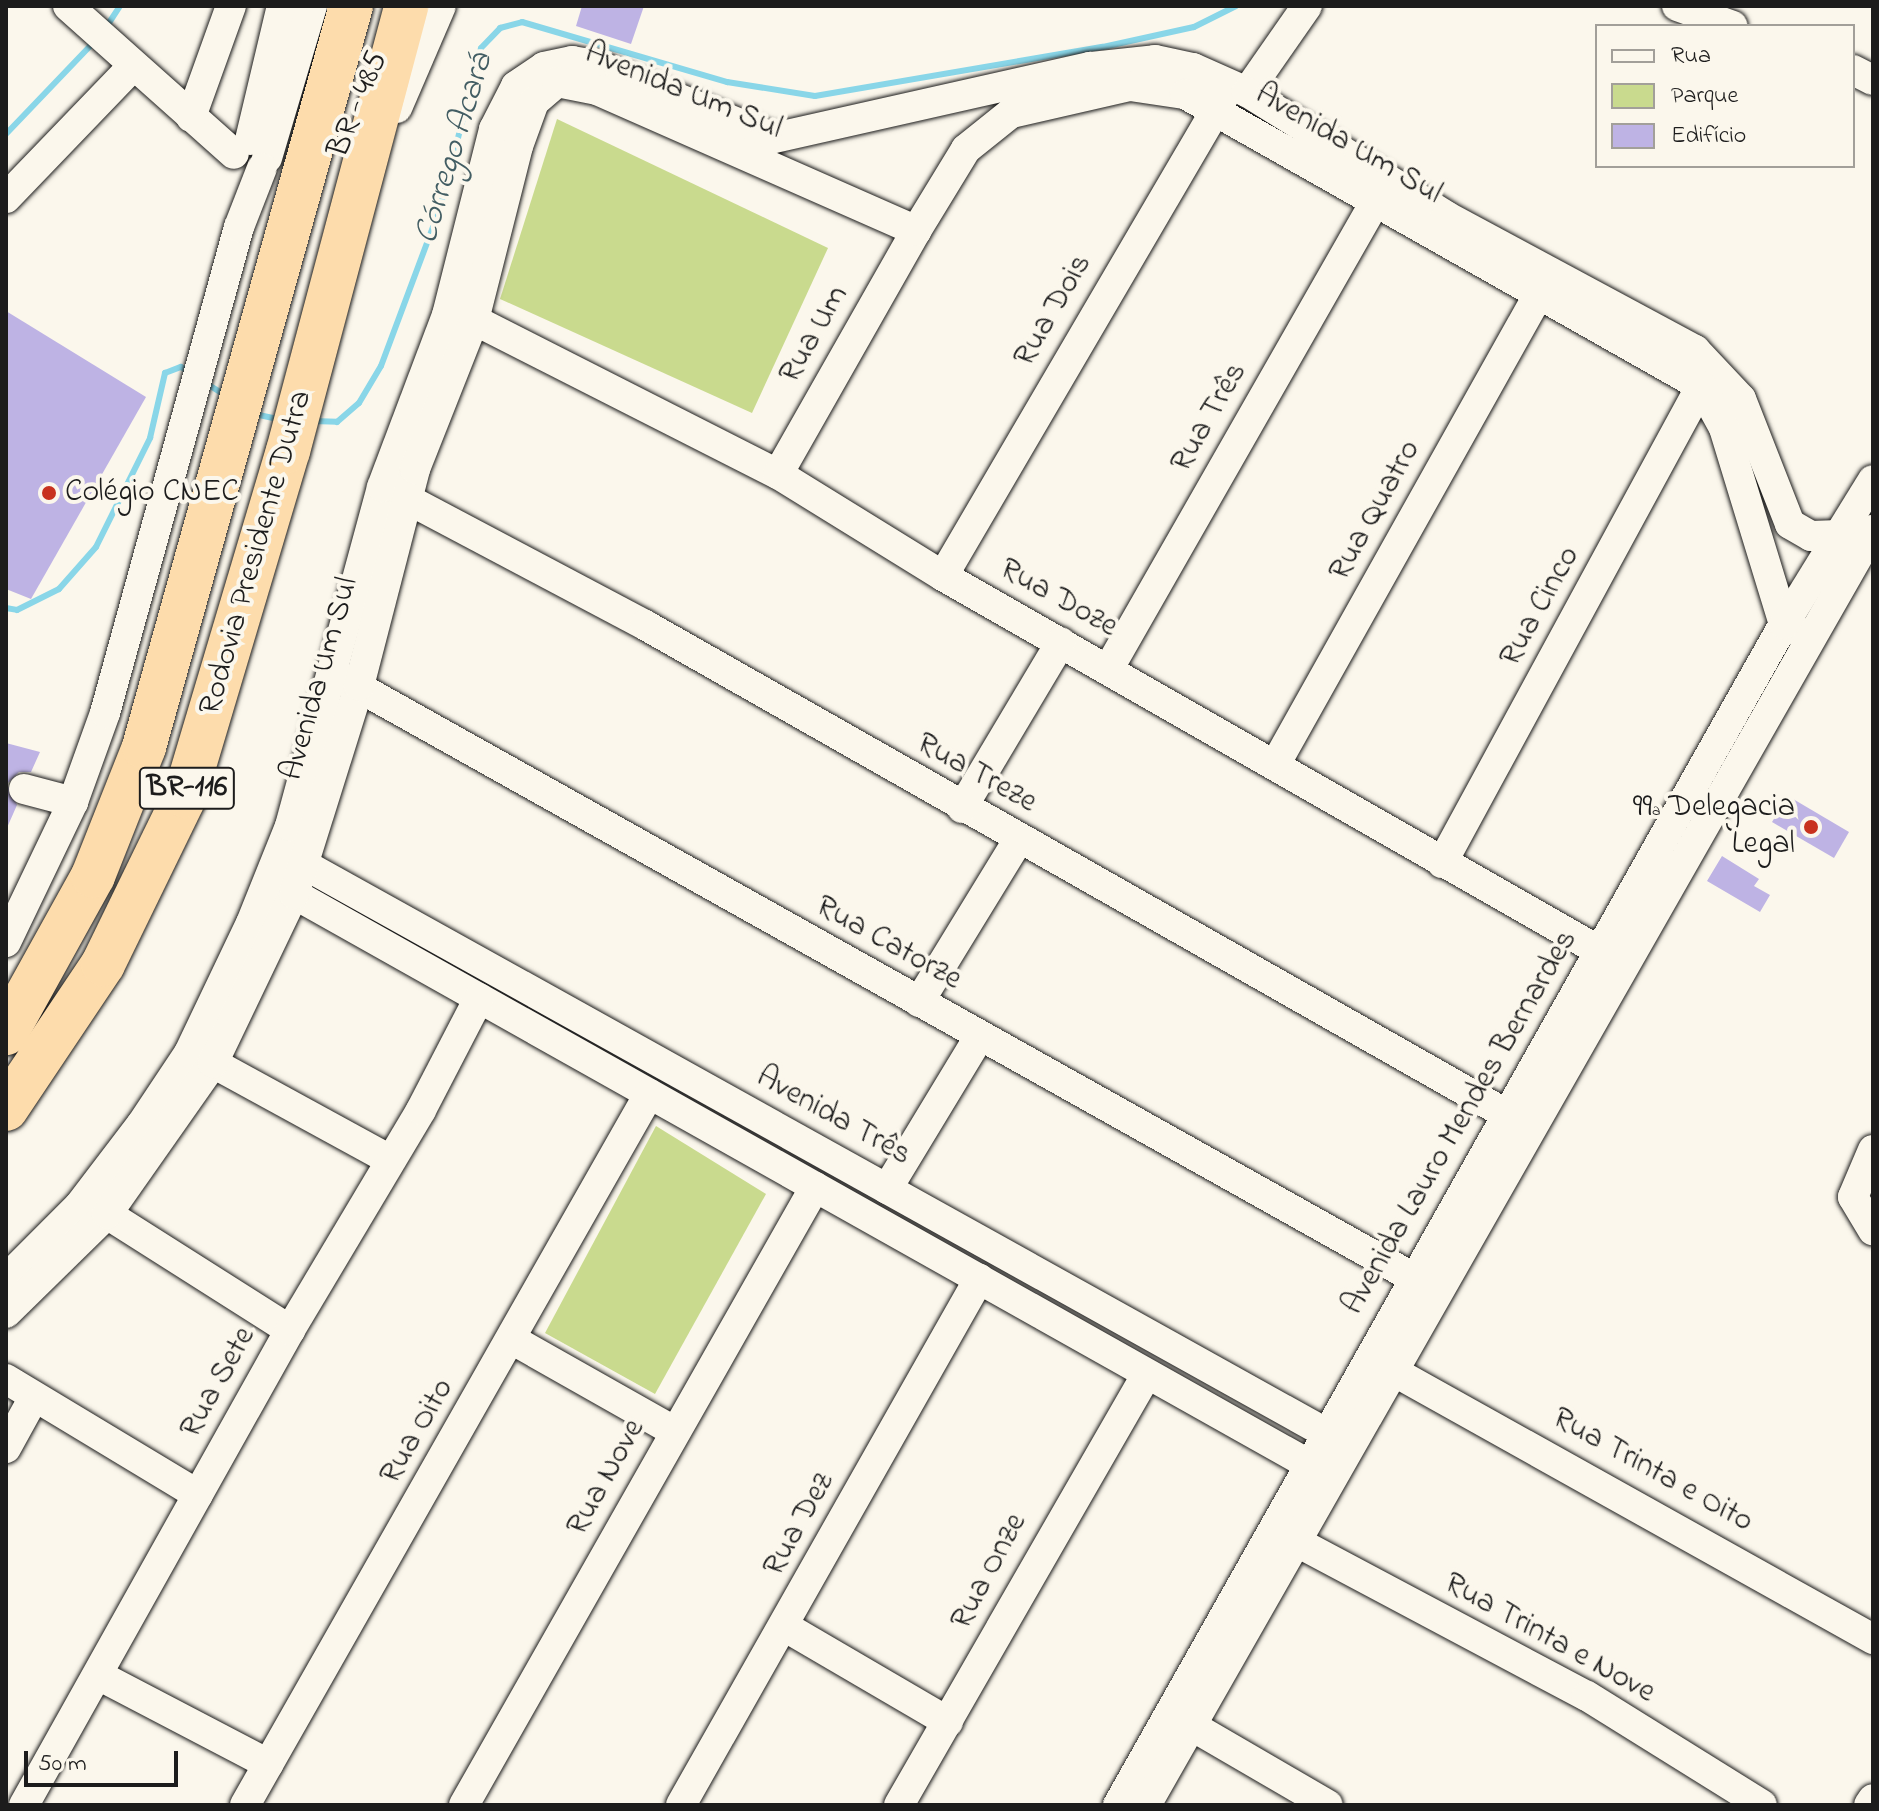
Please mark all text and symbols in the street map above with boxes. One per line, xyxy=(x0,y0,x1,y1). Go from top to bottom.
legend xyxy=(1595,24,1855,168)
street label: Avenida Um Sul xyxy=(579,35,787,149)
text: Rua xyxy=(1671,39,1711,74)
street label: BR - 485 xyxy=(320,46,398,164)
water label: Córrego Acará xyxy=(407,49,503,249)
street label: Avenida Um Sul xyxy=(1248,76,1448,214)
text: Parque xyxy=(1671,79,1738,114)
text: Edifício xyxy=(1671,119,1746,154)
street label: Rua Dois xyxy=(1007,248,1101,374)
street label: Rua Um xyxy=(772,279,858,391)
street label: Rua Três xyxy=(1163,356,1257,480)
street label: Rodovia Presidente Dutra xyxy=(192,386,322,720)
street label: Rua Quatro xyxy=(1322,434,1430,588)
place label: Colégio CNEC xyxy=(65,474,239,512)
marker: Colégio CNEC xyxy=(40,484,58,502)
street label: Rua Cinco xyxy=(1492,540,1590,674)
street label: Rua Doze xyxy=(992,551,1124,647)
street label: Avenida Um Sul xyxy=(274,573,368,785)
street label: Rua Treze xyxy=(909,725,1043,823)
road number: BR-116 xyxy=(137,762,237,814)
place label: 99ª Delegacia Legal xyxy=(1633,790,1795,865)
marker: 99ª Delegacia Legal xyxy=(1802,818,1820,836)
street label: Rua Catorze xyxy=(808,888,968,1000)
street label: Avenida Lauro Mendes Bernardes xyxy=(1335,924,1587,1322)
street label: Avenida Três xyxy=(749,1059,917,1175)
street label: Rua Sete xyxy=(173,1321,265,1445)
street label: Rua Oito xyxy=(373,1372,463,1492)
street label: Rua Trinta e Oito xyxy=(1545,1400,1759,1542)
street label: Rua Nove xyxy=(559,1413,655,1543)
street label: Rua Dez xyxy=(756,1467,844,1583)
street label: Rua Onze xyxy=(944,1507,1036,1637)
street label: Rua Trinta e Nove xyxy=(1437,1565,1661,1713)
scale bar xyxy=(28,1735,182,1785)
text: 50 m xyxy=(38,1747,87,1782)

